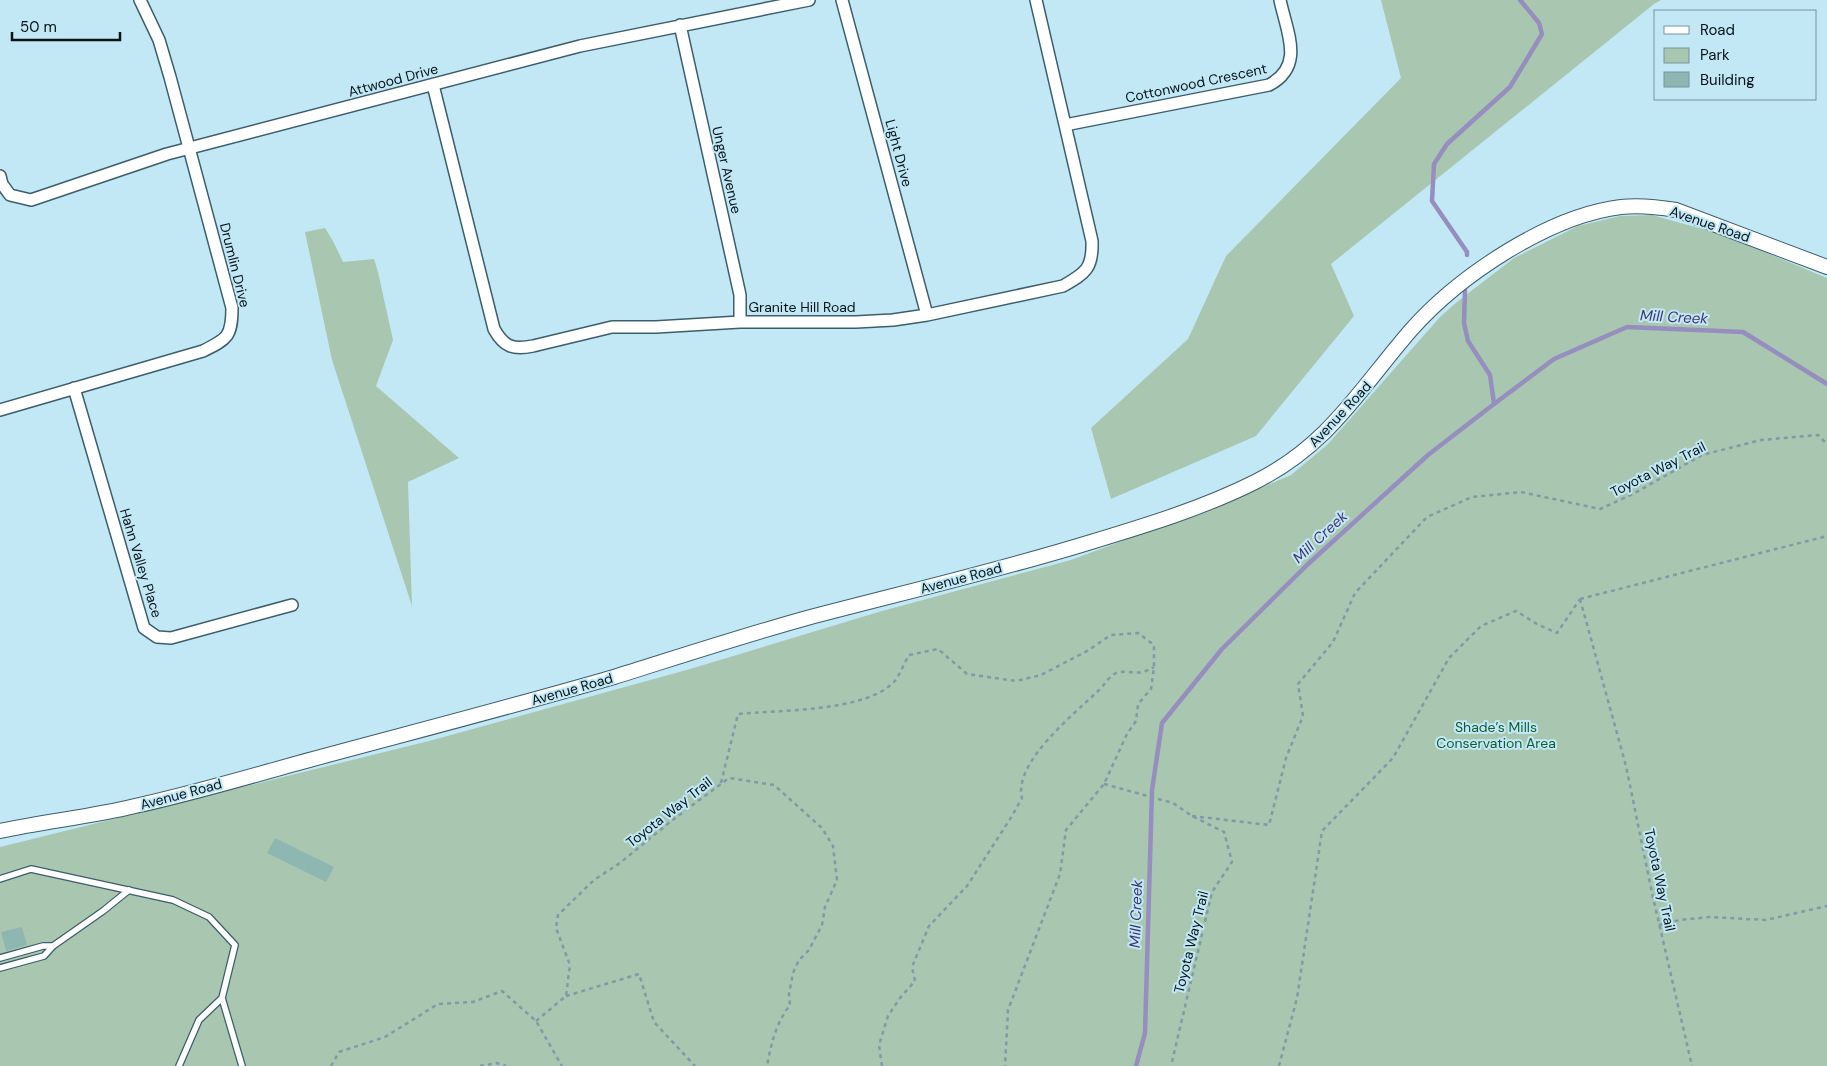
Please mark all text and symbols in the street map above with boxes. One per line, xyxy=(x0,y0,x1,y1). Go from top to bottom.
scale bar xyxy=(12,10,120,42)
legend xyxy=(1654,10,1817,100)
text: 50 m xyxy=(20,17,57,37)
text: Road xyxy=(1700,20,1735,40)
text: Park xyxy=(1700,45,1730,65)
street label: Attwood Drive xyxy=(346,59,440,101)
street label: Cottonwood Crescent xyxy=(1124,59,1268,107)
text: Building xyxy=(1700,70,1755,90)
street label: Light Drive xyxy=(881,117,917,189)
street label: Unger Avenue xyxy=(708,125,746,216)
street label: Avenue Road xyxy=(1667,202,1753,246)
street label: Drumlin Drive xyxy=(216,221,254,309)
street label: Granite Hill Road xyxy=(748,298,856,316)
water label: Mill Creek xyxy=(1639,305,1709,329)
street label: Avenue Road xyxy=(1305,377,1375,451)
street label: Toyota Way Trail xyxy=(1607,437,1709,501)
street label: Hahn Valley Place xyxy=(116,506,166,620)
water label: Mill Creek xyxy=(1288,506,1352,568)
street label: Avenue Road xyxy=(918,558,1004,598)
street label: Avenue Road xyxy=(529,669,615,709)
park label: Shade’s Mills Conservation Area xyxy=(1436,718,1556,752)
street label: Toyota Way Trail xyxy=(622,773,716,851)
street label: Avenue Road xyxy=(138,774,224,814)
street label: Toyota Way Trail xyxy=(1640,827,1680,933)
water label: Mill Creek xyxy=(1125,879,1147,948)
street label: Toyota Way Trail xyxy=(1170,889,1212,995)

